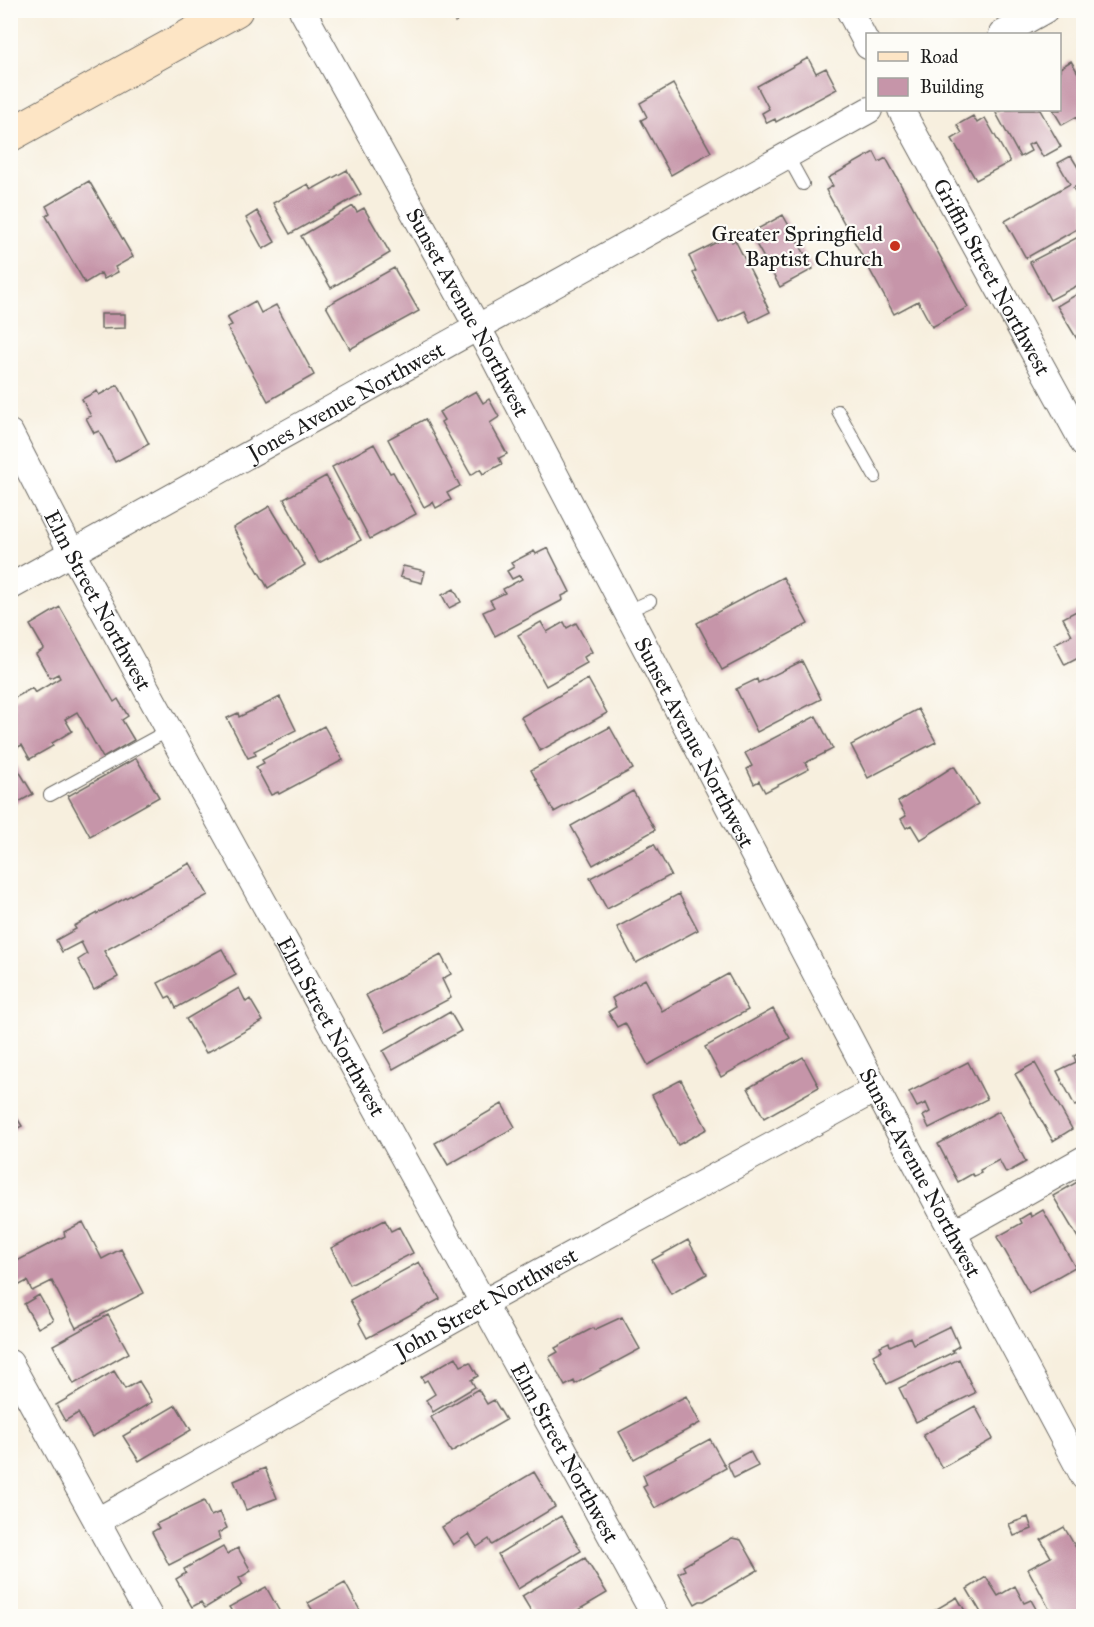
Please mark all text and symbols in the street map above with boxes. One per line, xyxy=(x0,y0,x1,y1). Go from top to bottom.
legend xyxy=(866,33,1061,111)
text: Road xyxy=(920,46,958,68)
text: Building xyxy=(920,76,984,99)
street label: Griffin Street Northwest xyxy=(927,173,1057,380)
street label: Sunset Avenue Northwest xyxy=(401,203,536,421)
place label: Greater Springfield Baptist Church xyxy=(712,220,883,272)
marker: Greater Springfield Baptist Church xyxy=(888,239,902,253)
street label: Jones Avenue Northwest xyxy=(241,335,449,467)
street label: Elm Street Northwest xyxy=(39,505,158,695)
street label: Sunset Avenue Northwest xyxy=(629,632,761,852)
street label: Elm Street Northwest xyxy=(271,932,392,1121)
street label: Sunset Avenue Northwest xyxy=(854,1063,988,1282)
street label: John Street Northwest xyxy=(388,1241,582,1365)
street label: Elm Street Northwest xyxy=(505,1358,626,1547)

